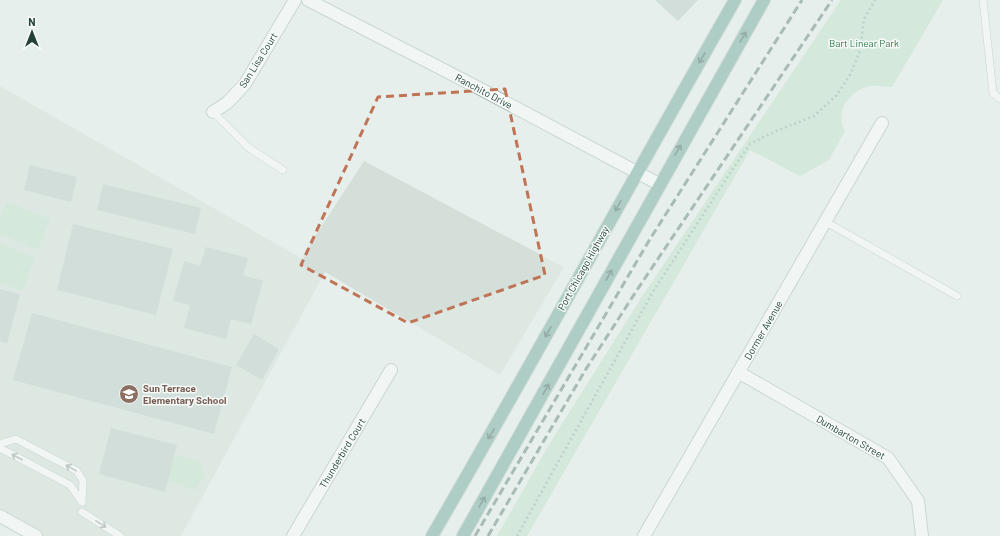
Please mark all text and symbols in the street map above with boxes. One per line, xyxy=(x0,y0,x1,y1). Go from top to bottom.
north arrow xyxy=(12,12,52,52)
text: N xyxy=(28,15,36,28)
street label: San Lisa Court xyxy=(236,30,280,90)
one-way arrow xyxy=(739,31,747,43)
park label: Bart Linear Park xyxy=(829,37,899,49)
one-way arrow xyxy=(697,52,705,64)
street label: Ranchito Drive xyxy=(453,71,515,111)
one-way arrow xyxy=(675,144,683,156)
one-way arrow xyxy=(614,200,621,212)
street label: Port Chicago Highway xyxy=(555,224,611,312)
one-way arrow xyxy=(605,269,613,281)
street label: Dormer Avenue xyxy=(741,298,785,362)
one-way arrow xyxy=(544,326,552,338)
place label: Sun Terrace Elementary School xyxy=(143,382,226,406)
school or university icon: Sun Terrace Elementary School xyxy=(118,383,140,405)
one-way arrow xyxy=(542,383,550,395)
street label: Dumbarton Street xyxy=(814,412,888,462)
street label: Thunderbird Court xyxy=(316,416,368,490)
one-way arrow xyxy=(487,428,495,440)
one-way arrow xyxy=(11,453,23,460)
one-way arrow xyxy=(65,464,77,472)
one-way arrow xyxy=(478,496,486,508)
one-way arrow xyxy=(95,520,106,528)

